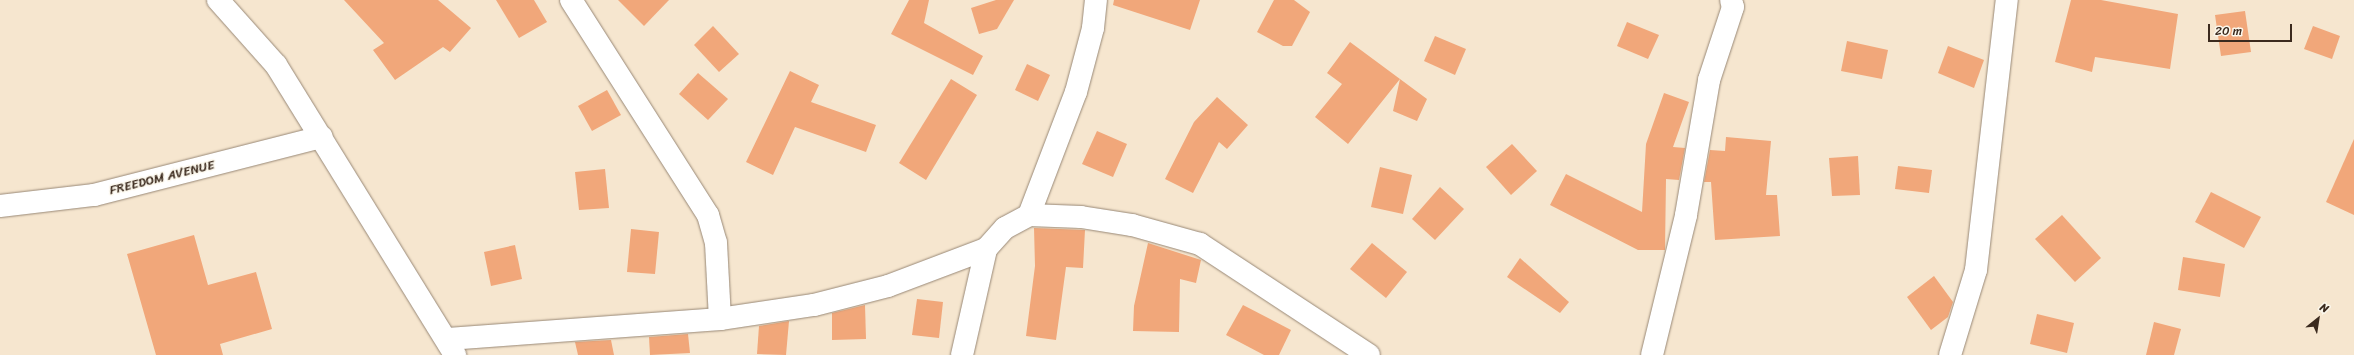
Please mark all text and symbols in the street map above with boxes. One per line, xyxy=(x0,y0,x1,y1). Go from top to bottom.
scale bar xyxy=(2210,16,2294,42)
text: 20 m xyxy=(2215,20,2242,42)
street label: FREEDOM AVENUE xyxy=(108,157,216,199)
text: N xyxy=(2316,298,2332,318)
north arrow xyxy=(2298,299,2338,339)

